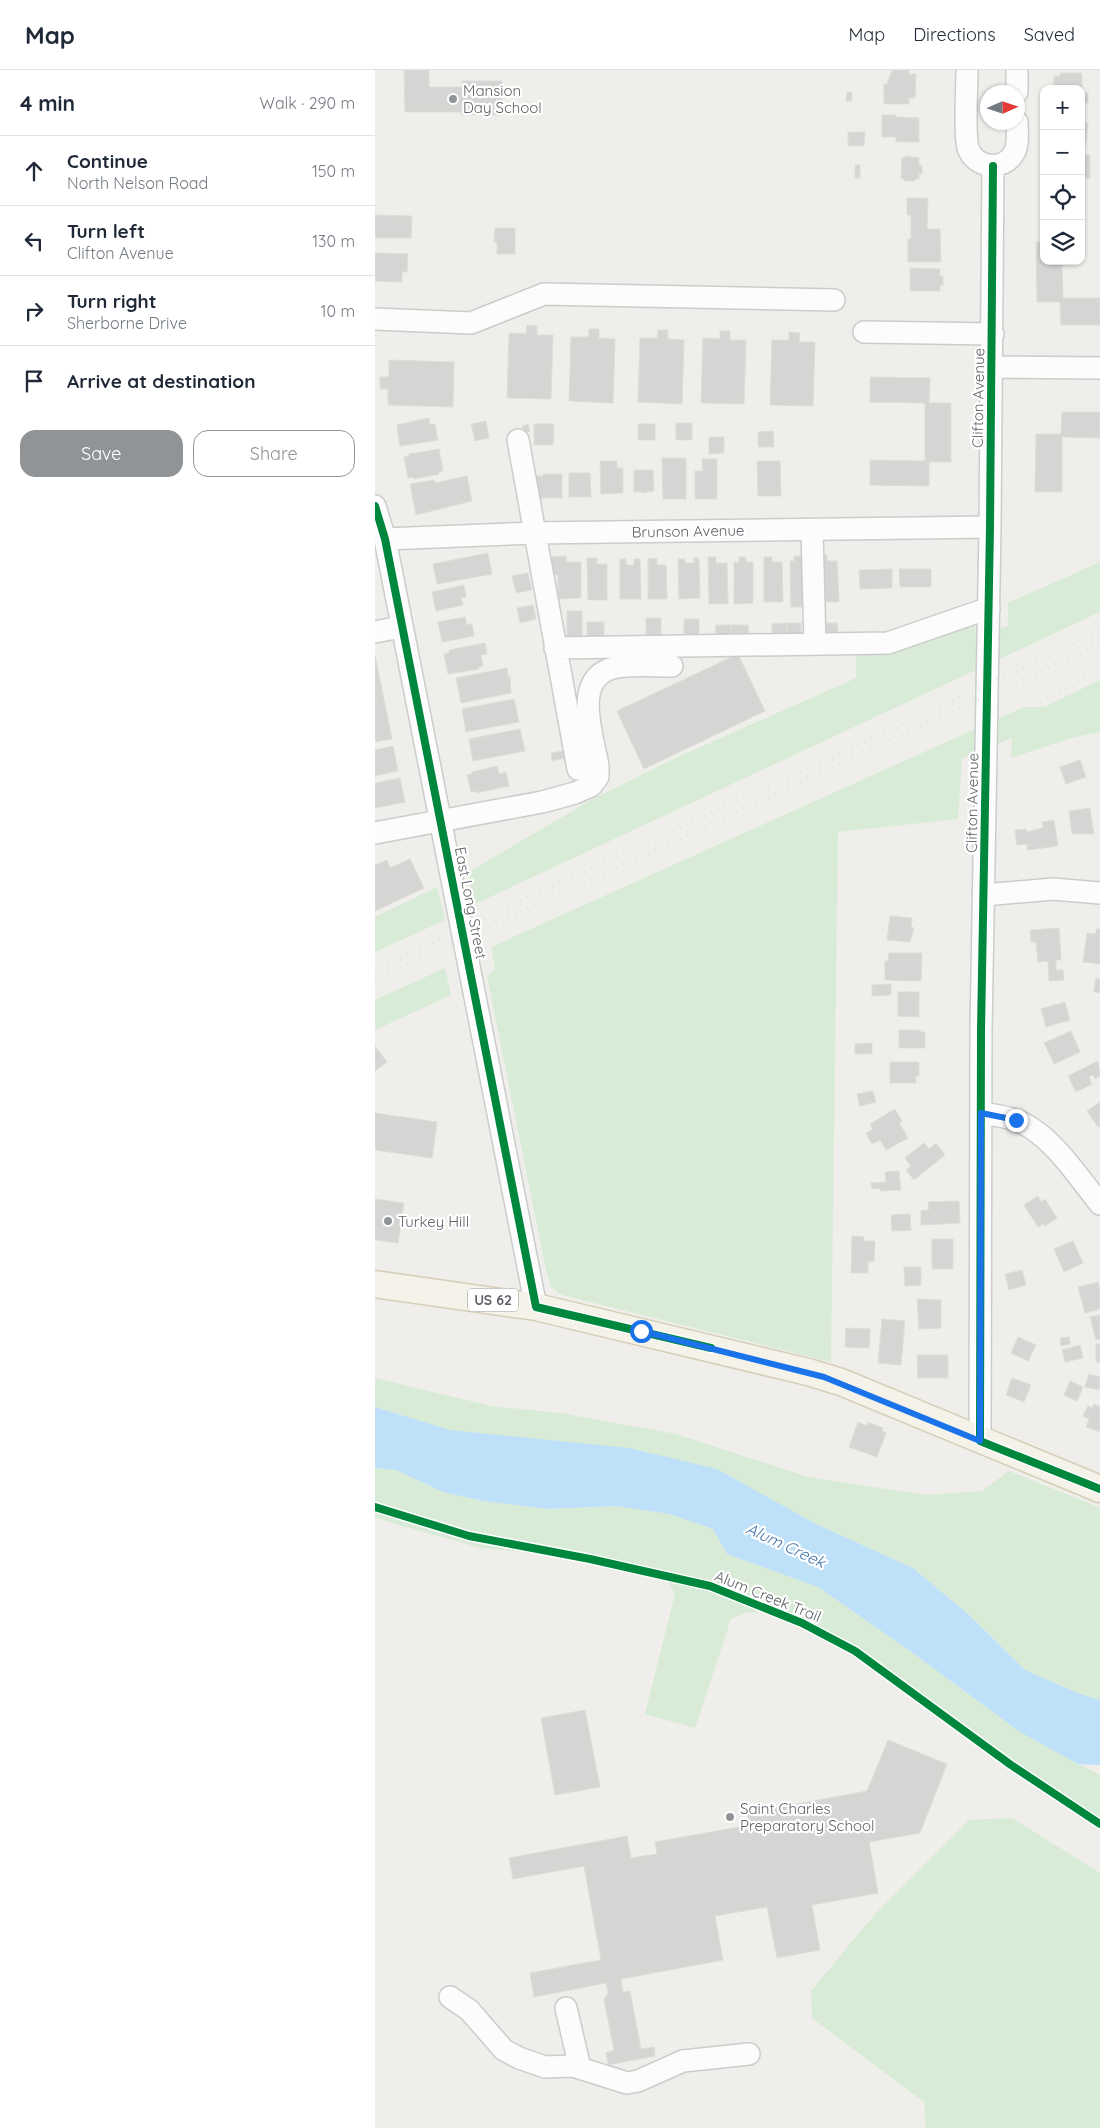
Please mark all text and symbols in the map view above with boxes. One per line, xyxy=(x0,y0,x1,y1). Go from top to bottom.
text: Map xyxy=(25,20,75,50)
text: Map xyxy=(848,23,885,46)
text: Directions xyxy=(913,23,996,46)
text: Saved xyxy=(1024,23,1075,46)
place label: Mansion Day School xyxy=(463,81,542,117)
north arrow xyxy=(980,85,1025,130)
map controls xyxy=(1040,85,1085,265)
button: + xyxy=(1040,85,1085,130)
text: 4 min xyxy=(20,90,75,116)
text: Walk · 290 m xyxy=(260,93,355,113)
marker: Mansion Day School xyxy=(447,93,459,105)
button: − xyxy=(1040,130,1085,175)
text: Continue xyxy=(67,149,148,173)
icon: ahead xyxy=(20,157,48,185)
text: 150 m xyxy=(312,161,355,181)
text: North Nelson Road xyxy=(67,173,208,193)
button: locate xyxy=(1040,175,1085,220)
text: Turn left xyxy=(67,219,145,243)
button: layers xyxy=(1040,220,1085,265)
icon: left xyxy=(20,227,48,255)
text: 130 m xyxy=(312,231,355,251)
text: Clifton Avenue xyxy=(67,243,174,263)
text: Turn right xyxy=(67,289,156,313)
icon: right xyxy=(20,297,48,325)
text: 10 m xyxy=(321,301,355,321)
text: Sherborne Drive xyxy=(67,313,187,333)
street label: Clifton Avenue xyxy=(968,348,988,448)
icon: arrive xyxy=(20,367,48,395)
text: Arrive at destination xyxy=(67,369,256,393)
button: Save xyxy=(20,430,183,477)
button: Share xyxy=(193,430,355,477)
street label: Brunson Avenue xyxy=(631,521,745,541)
street label: Clifton Avenue xyxy=(962,753,982,853)
street label: East Long Street xyxy=(451,845,491,961)
route end xyxy=(1005,1109,1028,1132)
place label: Turkey Hill xyxy=(398,1212,469,1231)
marker: Turkey Hill xyxy=(382,1215,394,1227)
road number: US 62 xyxy=(468,1288,518,1312)
route start xyxy=(630,1320,653,1343)
water label: Alum Creek xyxy=(743,1518,830,1573)
street label: Alum Creek Trail xyxy=(712,1566,824,1626)
place label: Saint Charles Preparatory School xyxy=(740,1799,874,1835)
marker: Saint Charles Preparatory School xyxy=(724,1811,736,1823)

